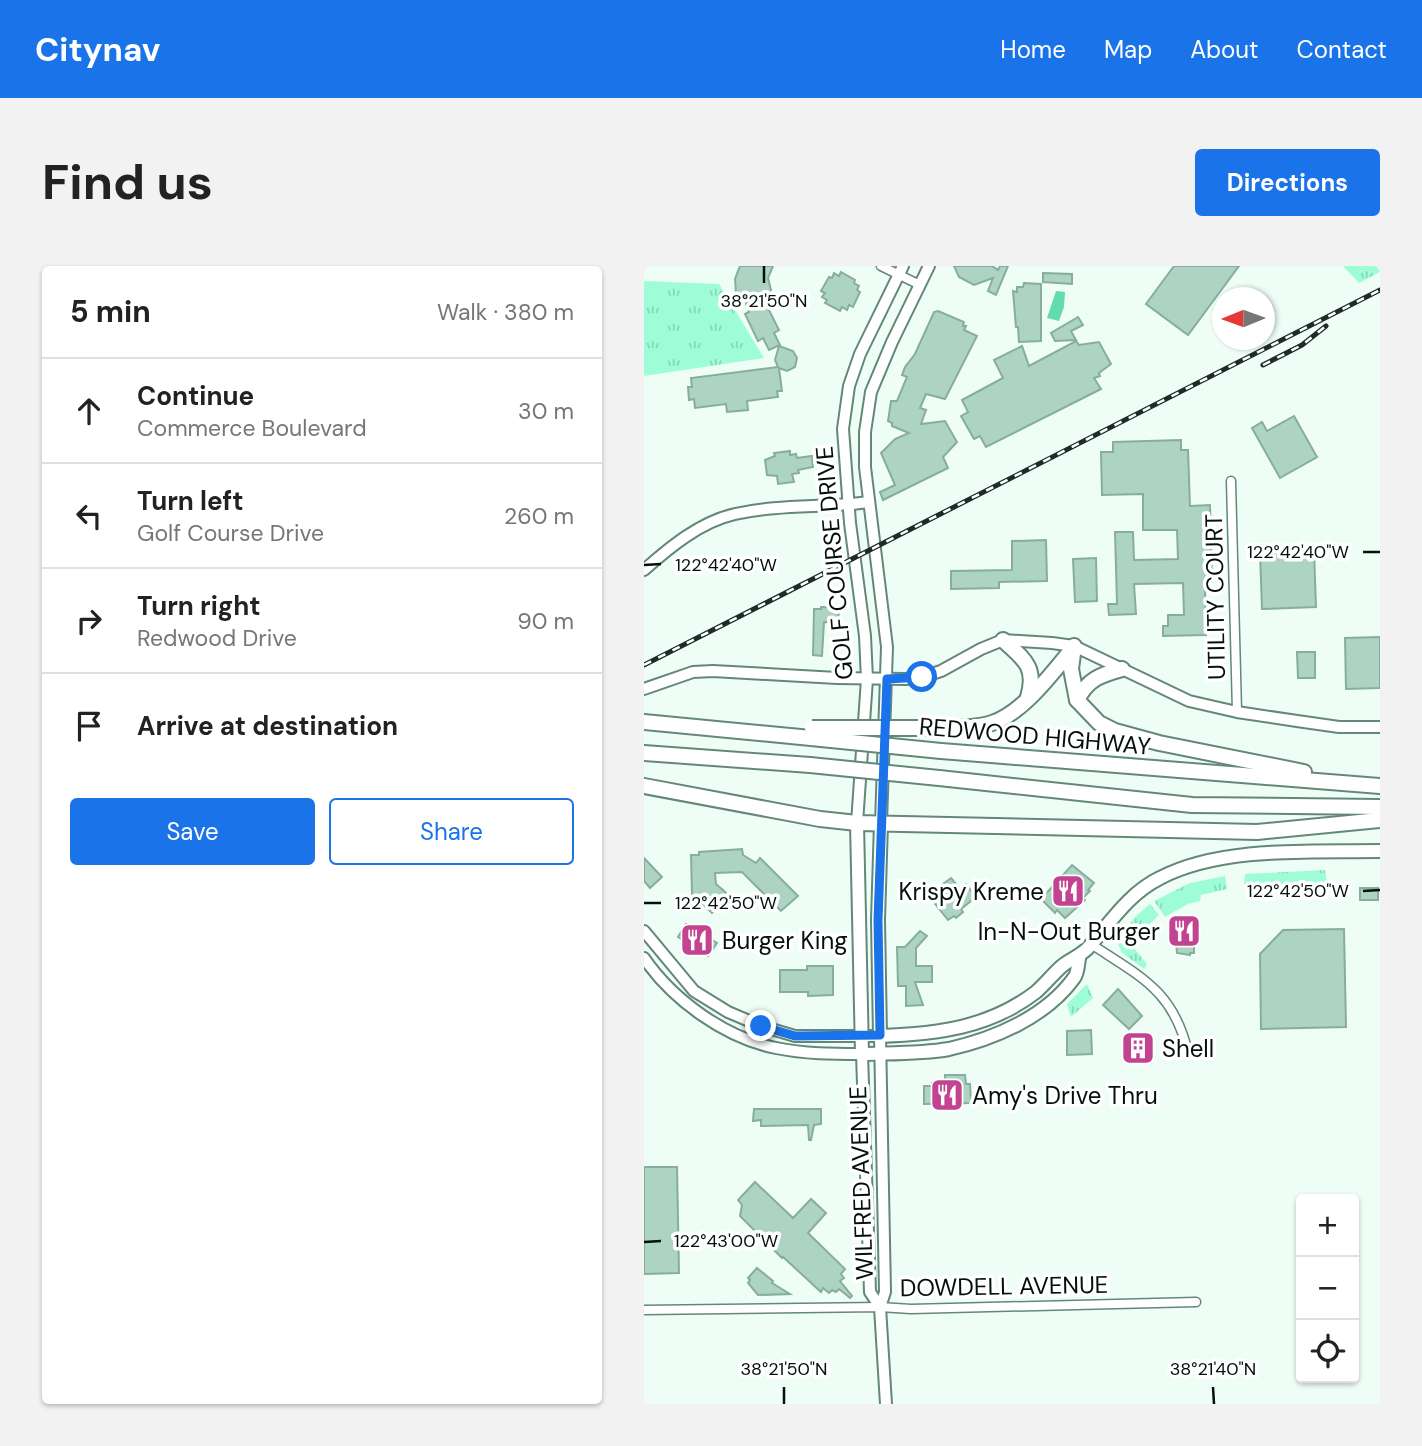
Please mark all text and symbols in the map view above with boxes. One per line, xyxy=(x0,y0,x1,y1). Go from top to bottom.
text: Citynav xyxy=(35,28,160,71)
text: Home xyxy=(1000,34,1066,65)
text: Map xyxy=(1104,34,1152,65)
text: About xyxy=(1190,34,1259,65)
text: Contact xyxy=(1297,34,1387,65)
button: Directions xyxy=(1195,149,1380,216)
text: Find us xyxy=(42,150,213,214)
north arrow xyxy=(1212,287,1275,350)
text: 38°21'50"N xyxy=(720,289,808,313)
text: 5 min xyxy=(70,292,151,331)
text: Walk · 380 m xyxy=(437,297,574,327)
text: Continue xyxy=(137,379,254,413)
icon: ahead xyxy=(70,392,108,430)
text: 30 m xyxy=(518,396,574,426)
text: Commerce Boulevard xyxy=(137,413,367,443)
street label: GOLF COURSE DRIVE xyxy=(808,445,860,681)
text: Turn left xyxy=(137,484,244,518)
icon: left xyxy=(70,497,108,535)
text: 260 m xyxy=(504,501,574,531)
street label: UTILITY COURT xyxy=(1198,514,1232,680)
text: Golf Course Drive xyxy=(137,518,324,548)
text: 122°42'40"W xyxy=(1247,540,1349,564)
text: 122°42'40"W xyxy=(675,553,777,577)
text: Turn right xyxy=(137,589,261,623)
icon: right xyxy=(70,602,108,640)
text: 90 m xyxy=(517,606,574,636)
text: Redwood Drive xyxy=(137,623,297,653)
route start xyxy=(906,661,937,692)
icon: arrive xyxy=(70,707,108,745)
text: Arrive at destination xyxy=(137,709,398,743)
street label: REDWOOD HIGHWAY xyxy=(918,710,1152,762)
button: Save xyxy=(70,798,315,865)
button: Share xyxy=(329,798,574,865)
restaurant icon: Krispy Kreme xyxy=(1049,872,1087,910)
place label: Krispy Kreme xyxy=(898,876,1044,907)
text: 122°42'50"W xyxy=(1247,879,1349,903)
text: 122°42'50"W xyxy=(675,891,777,915)
restaurant icon: In-N-Out Burger xyxy=(1165,912,1203,950)
place label: In-N-Out Burger xyxy=(978,916,1160,947)
restaurant icon: Burger King xyxy=(678,921,716,959)
place label: Burger King xyxy=(722,925,848,956)
route end xyxy=(745,1010,776,1041)
building icon: Shell xyxy=(1119,1029,1157,1067)
place label: Shell xyxy=(1162,1033,1214,1064)
restaurant icon: Amy's Drive Thru xyxy=(928,1076,966,1114)
place label: Amy's Drive Thru xyxy=(972,1080,1158,1111)
street label: WILFRED AVENUE xyxy=(842,1085,880,1281)
map controls xyxy=(1296,1194,1359,1383)
button: + xyxy=(1296,1194,1359,1257)
text: 122°43'00"W xyxy=(674,1229,778,1253)
button: − xyxy=(1296,1257,1359,1320)
street label: DOWDELL AVENUE xyxy=(899,1269,1109,1303)
button: locate xyxy=(1296,1320,1359,1383)
text: 38°21'50"N xyxy=(740,1357,828,1381)
text: 38°21'40"N xyxy=(1170,1357,1256,1381)

